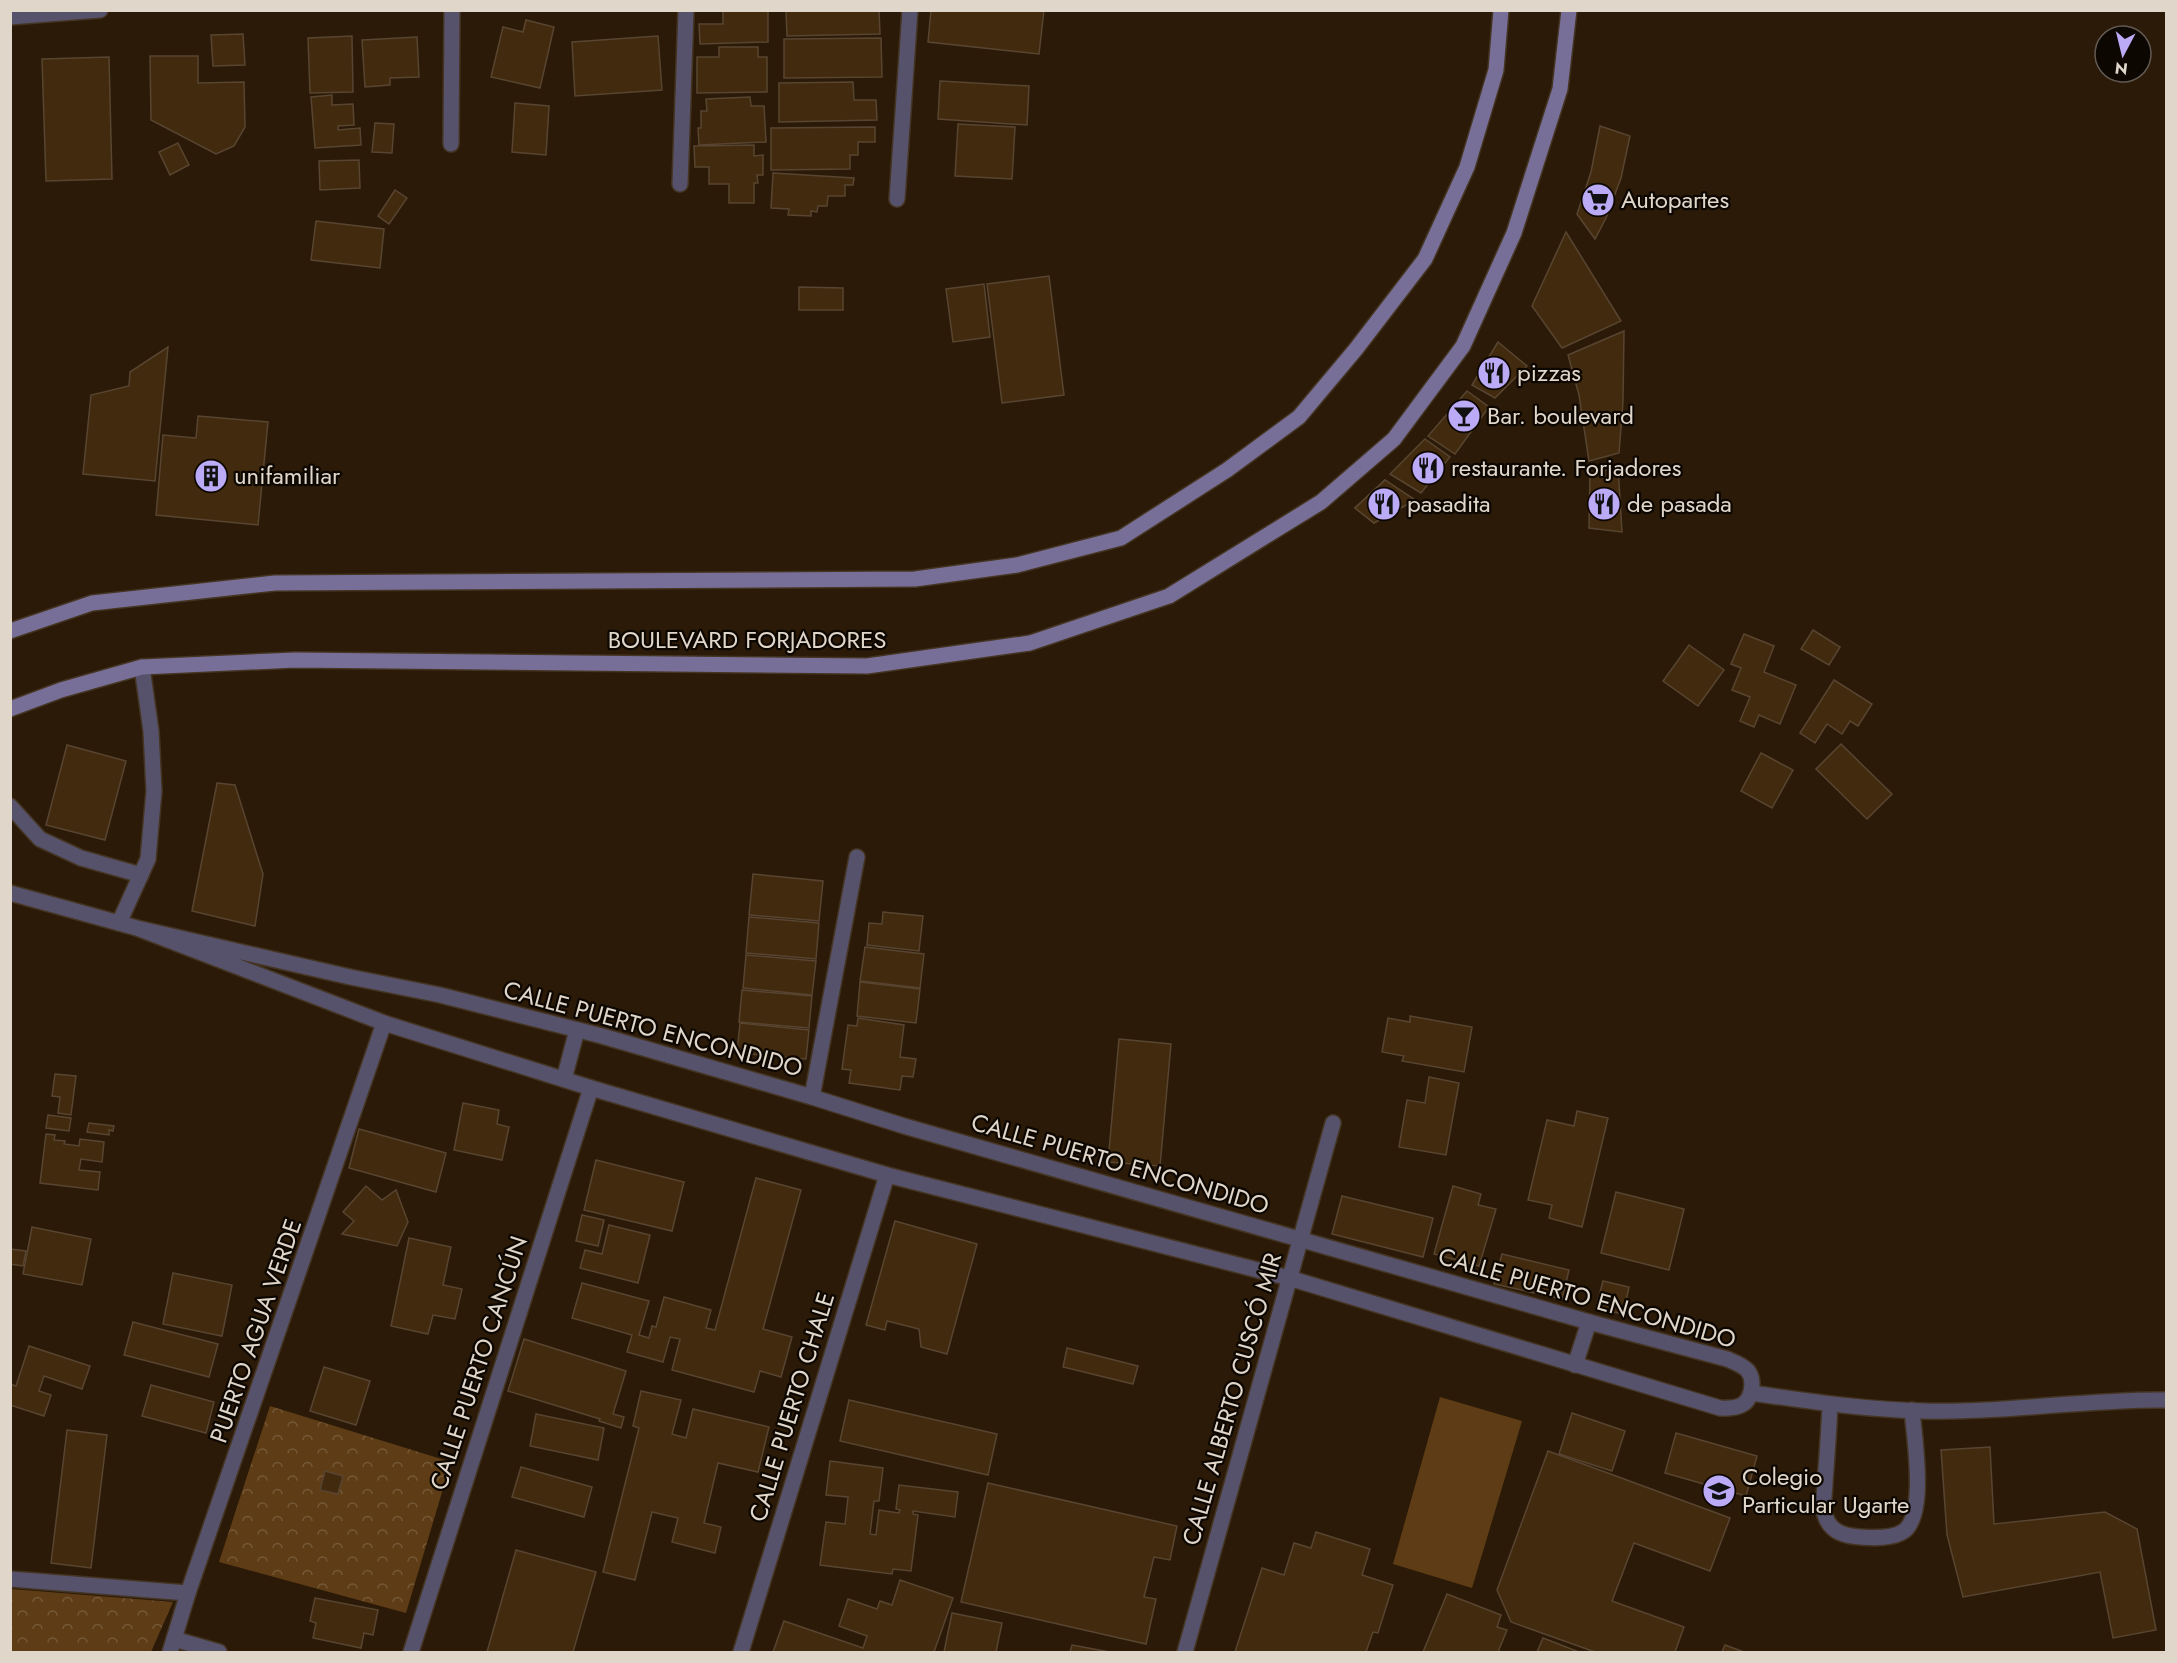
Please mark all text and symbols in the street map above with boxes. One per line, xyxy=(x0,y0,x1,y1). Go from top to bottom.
north arrow xyxy=(2093,24,2153,84)
text: N xyxy=(2114,56,2129,81)
supermarket icon: Autopartes xyxy=(1580,182,1616,218)
place label: Autopartes xyxy=(1621,182,1729,217)
restaurant icon: pizzas xyxy=(1476,355,1512,391)
place label: pizzas xyxy=(1517,355,1581,390)
bar icon: Bar. boulevard xyxy=(1446,398,1482,434)
place label: Bar. boulevard xyxy=(1487,398,1634,433)
restaurant icon: restaurante. Forjadores xyxy=(1410,450,1446,486)
place label: restaurante. Forjadores xyxy=(1451,450,1681,485)
building icon: unifamiliar xyxy=(193,458,229,494)
place label: unifamiliar xyxy=(234,458,341,493)
restaurant icon: pasadita xyxy=(1366,486,1402,522)
place label: pasadita xyxy=(1407,486,1491,521)
restaurant icon: de pasada xyxy=(1586,486,1622,522)
place label: de pasada xyxy=(1627,486,1732,521)
street label: BOULEVARD FORJADORES xyxy=(608,622,886,657)
street label: CALLE PUERTO ENCONDIDO xyxy=(500,972,806,1085)
street label: CALLE PUERTO ENCONDIDO xyxy=(967,1104,1273,1223)
street label: PUERTO AGUA VERDE xyxy=(201,1214,310,1448)
street label: CALLE PUERTO CANCÚN xyxy=(421,1231,536,1494)
street label: CALLE PUERTO ENCONDIDO xyxy=(1434,1238,1740,1357)
street label: CALLE ALBERTO CUSCÓ MIR xyxy=(1173,1248,1290,1549)
street label: CALLE PUERTO CHALE xyxy=(740,1288,843,1526)
place label: Colegio Particular Ugarte xyxy=(1742,1459,1909,1522)
school or university icon: Colegio Particular Ugarte xyxy=(1701,1473,1737,1509)

